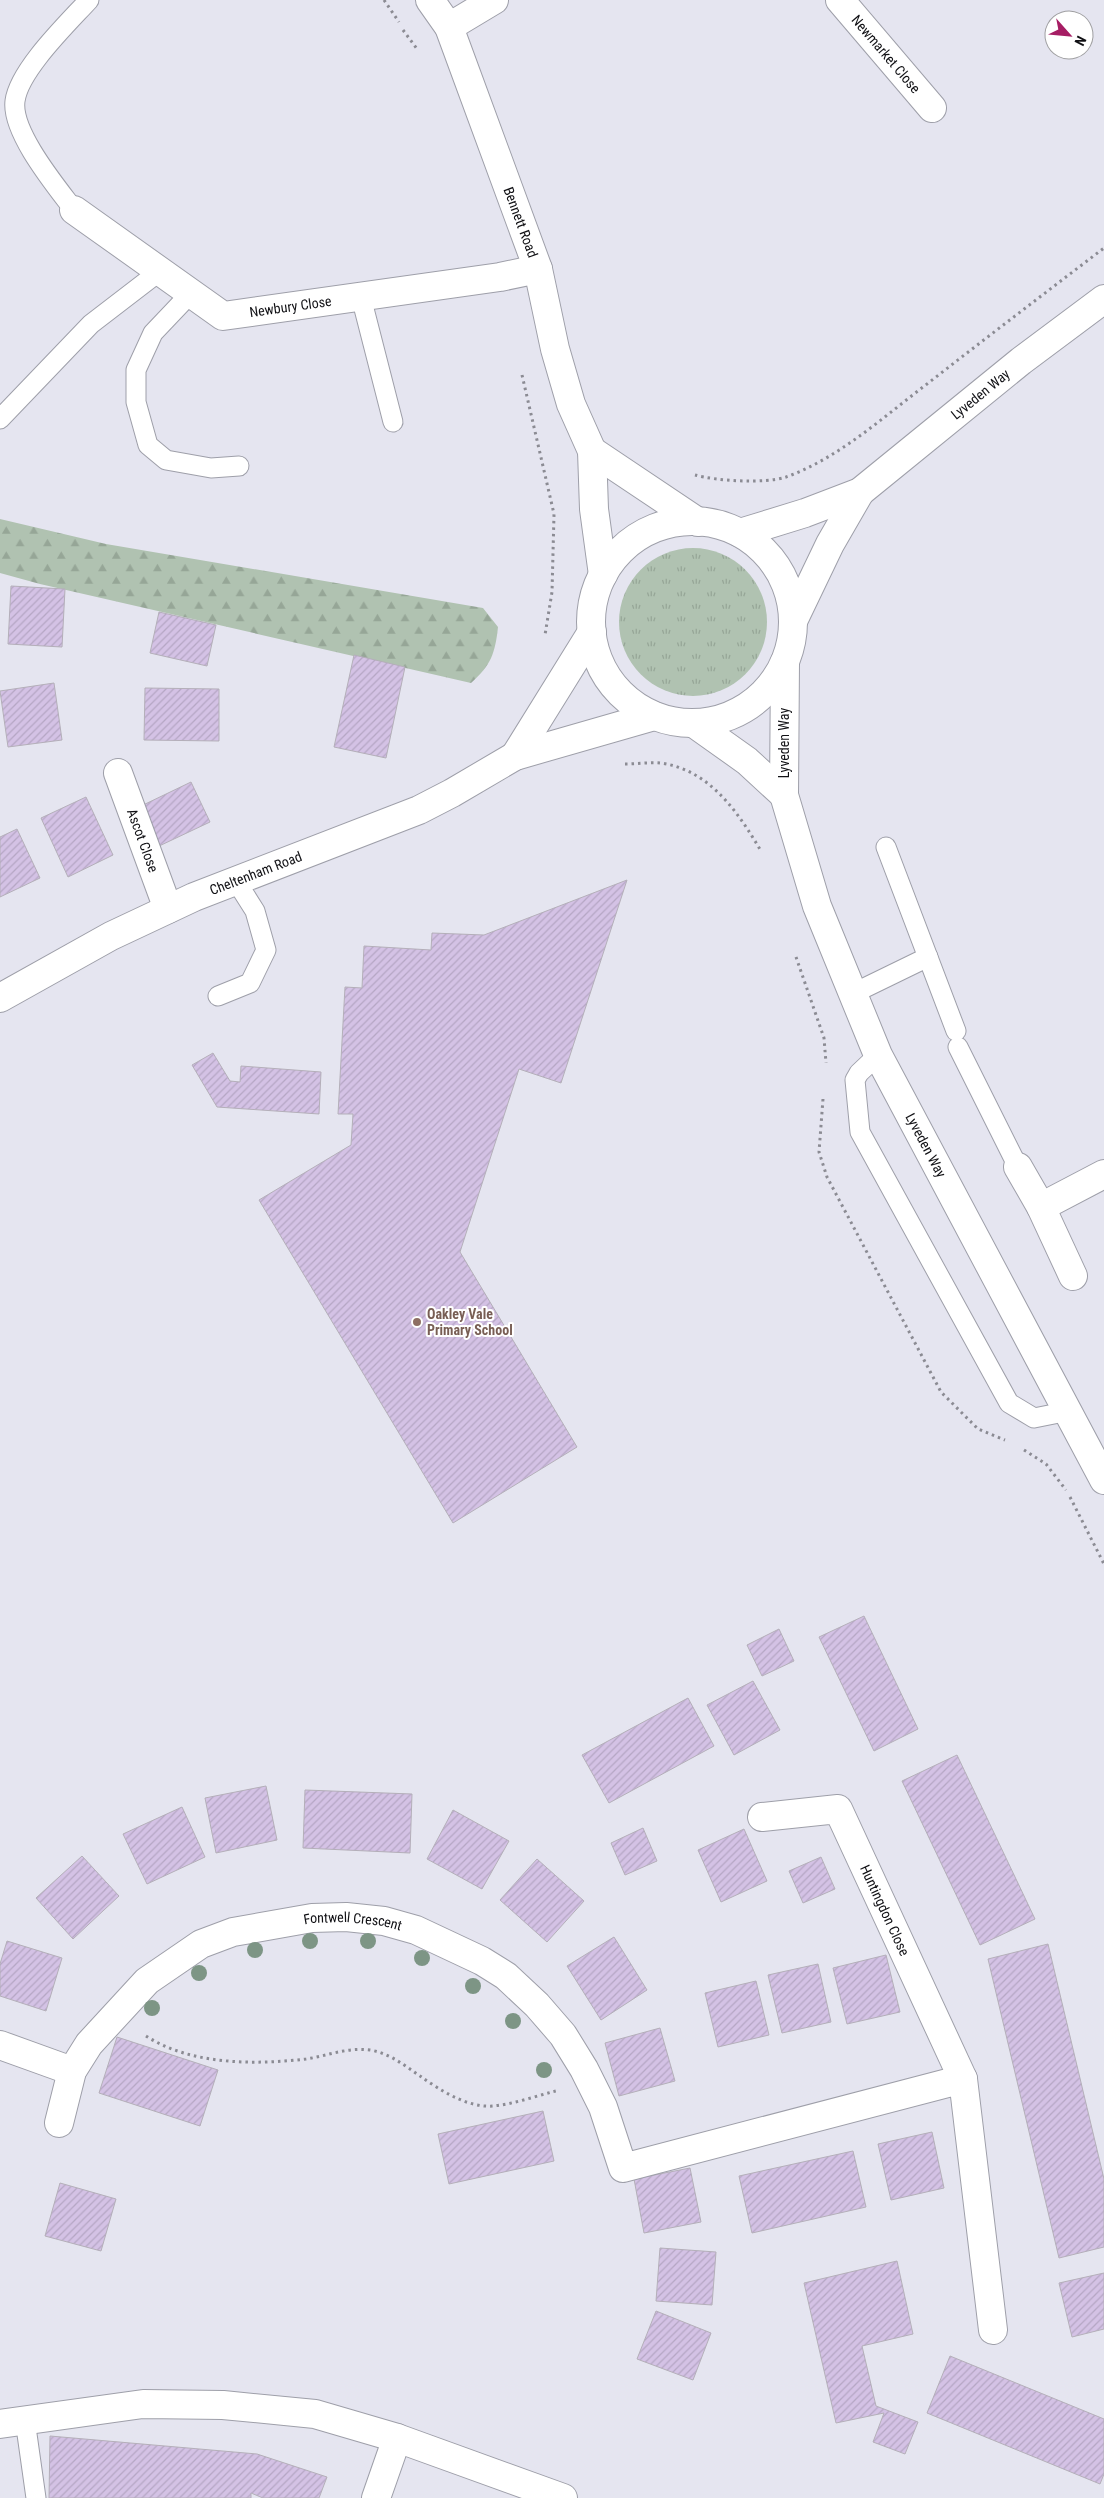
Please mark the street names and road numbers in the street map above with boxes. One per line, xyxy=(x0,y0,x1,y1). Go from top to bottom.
street label: Newmarket Close xyxy=(848,12,924,97)
street label: Bennett Road xyxy=(501,185,541,260)
street label: Newbury Close xyxy=(248,293,333,320)
street label: Lyveden Way xyxy=(948,366,1013,423)
street label: Lyveden Way xyxy=(776,708,792,778)
street label: Ascot Close xyxy=(124,807,162,875)
street label: Cheltenham Road xyxy=(207,848,304,898)
street label: Lyveden Way xyxy=(902,1110,950,1180)
street label: Huntingdon Close xyxy=(857,1862,913,1959)
street label: Fontwell Crescent xyxy=(302,1909,404,1934)

